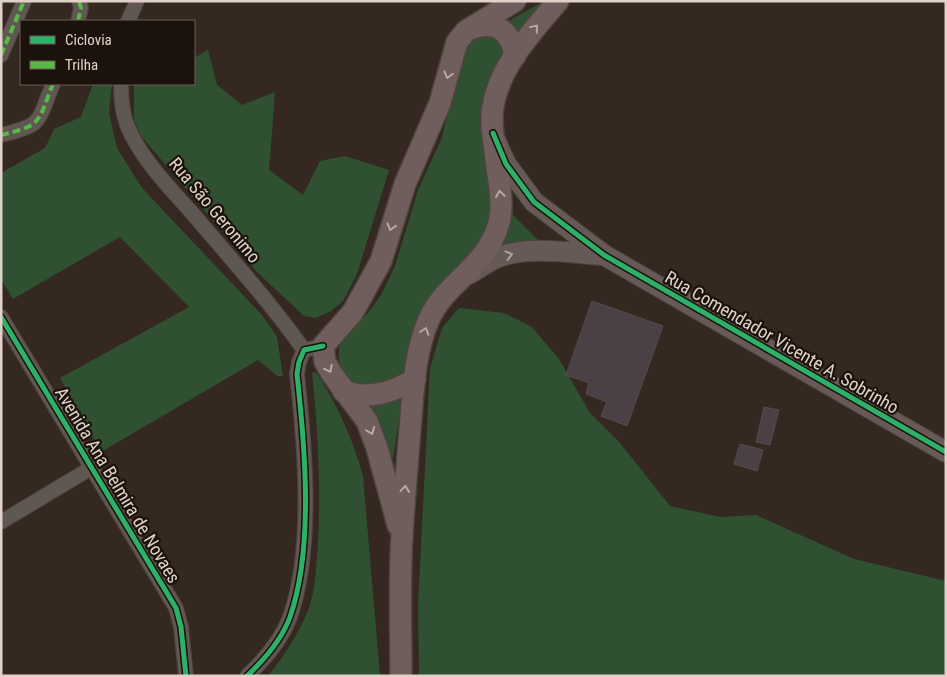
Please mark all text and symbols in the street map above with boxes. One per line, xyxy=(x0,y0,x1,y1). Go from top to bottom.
legend xyxy=(20,20,195,85)
one-way arrow xyxy=(530,25,538,34)
text: Ciclovia xyxy=(65,31,112,49)
text: Trilha xyxy=(65,56,98,74)
one-way arrow xyxy=(443,71,453,79)
street label: Rua São Geronimo xyxy=(165,153,265,267)
one-way arrow xyxy=(495,190,506,198)
one-way arrow xyxy=(387,223,397,231)
one-way arrow xyxy=(504,250,513,261)
street label: Rua Comendador Vicente A. Sobrinho xyxy=(661,266,903,418)
one-way arrow xyxy=(419,328,429,336)
one-way arrow xyxy=(323,363,333,372)
street label: Avenida Ana Belmira de Novaes xyxy=(51,383,185,587)
one-way arrow xyxy=(365,426,375,434)
one-way arrow xyxy=(400,484,411,492)

